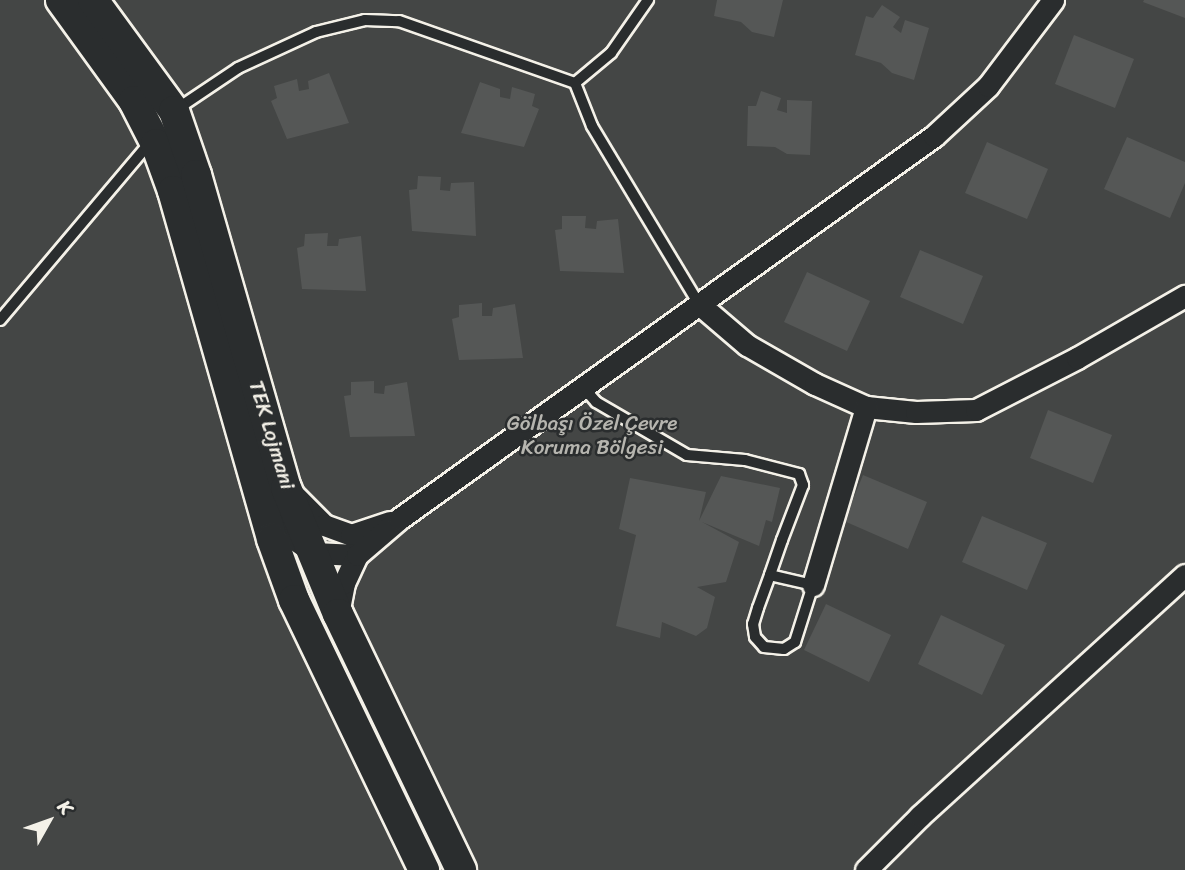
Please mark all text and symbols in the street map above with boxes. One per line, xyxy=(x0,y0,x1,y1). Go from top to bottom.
street label: TEK Lojmani xyxy=(243,377,301,493)
park label: Gölbaşı Özel Çevre Koruma Bölgesi xyxy=(506,410,678,460)
north arrow xyxy=(14,786,84,856)
text: K xyxy=(49,792,82,822)

